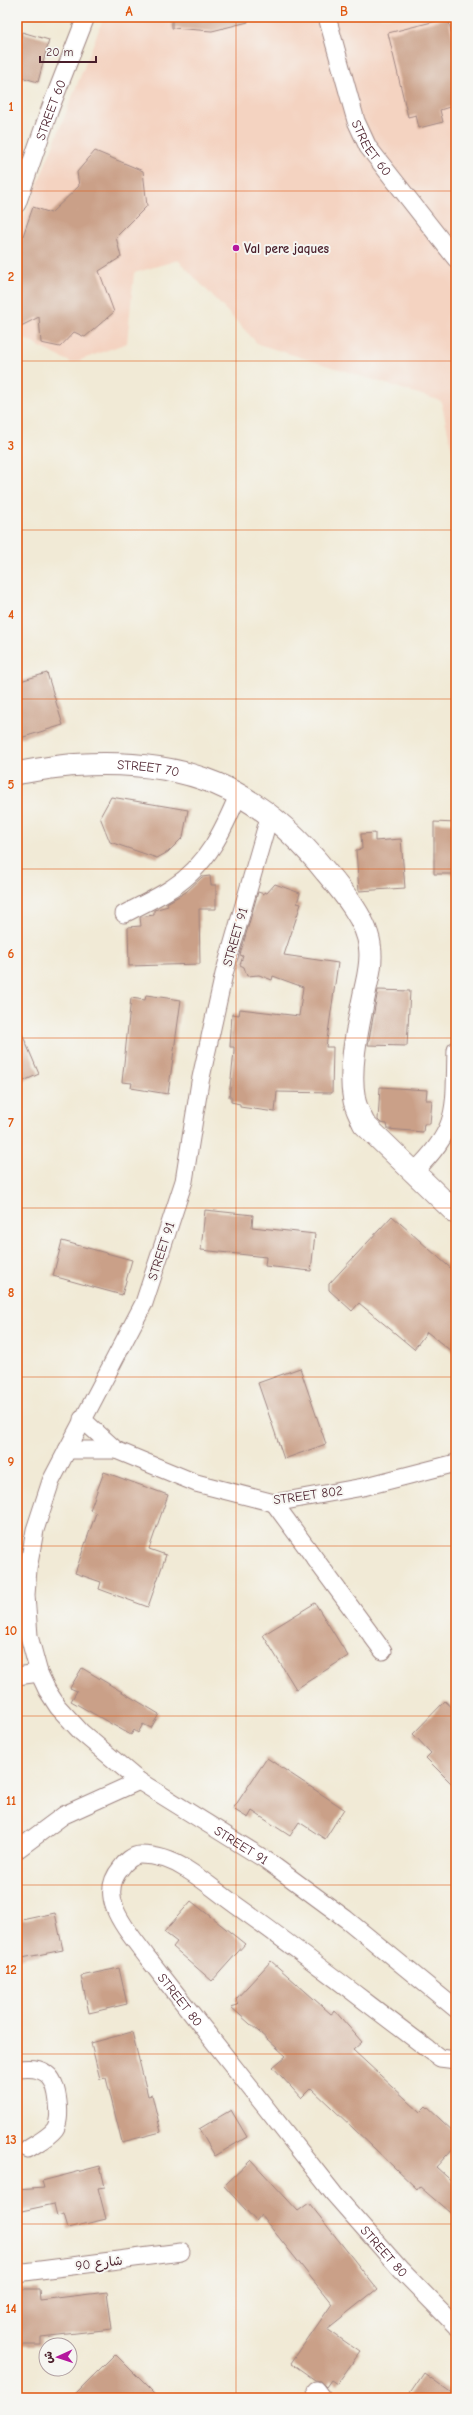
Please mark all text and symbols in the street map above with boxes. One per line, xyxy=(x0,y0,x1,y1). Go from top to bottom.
text: A xyxy=(125,4,133,19)
text: B xyxy=(340,4,348,19)
scale bar xyxy=(40,38,96,64)
text: 20 m xyxy=(46,45,74,59)
street label: STREET 60 xyxy=(32,77,68,142)
text: 1 xyxy=(8,99,14,114)
street label: STREET 60 xyxy=(349,117,395,179)
place label: Val pere jaques xyxy=(244,241,330,256)
marker: Val pere jaques xyxy=(231,243,241,253)
text: 2 xyxy=(8,269,14,284)
text: 3 xyxy=(8,438,14,453)
text: 4 xyxy=(8,607,14,622)
street label: STREET 70 xyxy=(117,757,181,779)
text: 5 xyxy=(8,777,15,792)
street label: STREET 91 xyxy=(219,906,251,968)
text: 6 xyxy=(8,946,15,961)
text: 7 xyxy=(8,1115,14,1130)
street label: STREET 91 xyxy=(145,1220,177,1282)
text: 8 xyxy=(8,1285,14,1300)
text: 9 xyxy=(8,1454,15,1469)
street label: STREET 802 xyxy=(272,1483,344,1507)
text: 10 xyxy=(5,1623,17,1638)
text: 11 xyxy=(6,1793,16,1808)
street label: STREET 91 xyxy=(212,1822,271,1867)
text: 12 xyxy=(5,1962,17,1977)
street label: STREET 80 xyxy=(155,1970,206,2029)
text: 13 xyxy=(5,2132,17,2147)
street label: STREET 80 xyxy=(358,2223,411,2280)
street label: شارع 90 xyxy=(75,2253,124,2275)
text: 14 xyxy=(5,2301,17,2316)
north arrow xyxy=(38,2337,78,2377)
text: ش xyxy=(42,2351,55,2364)

